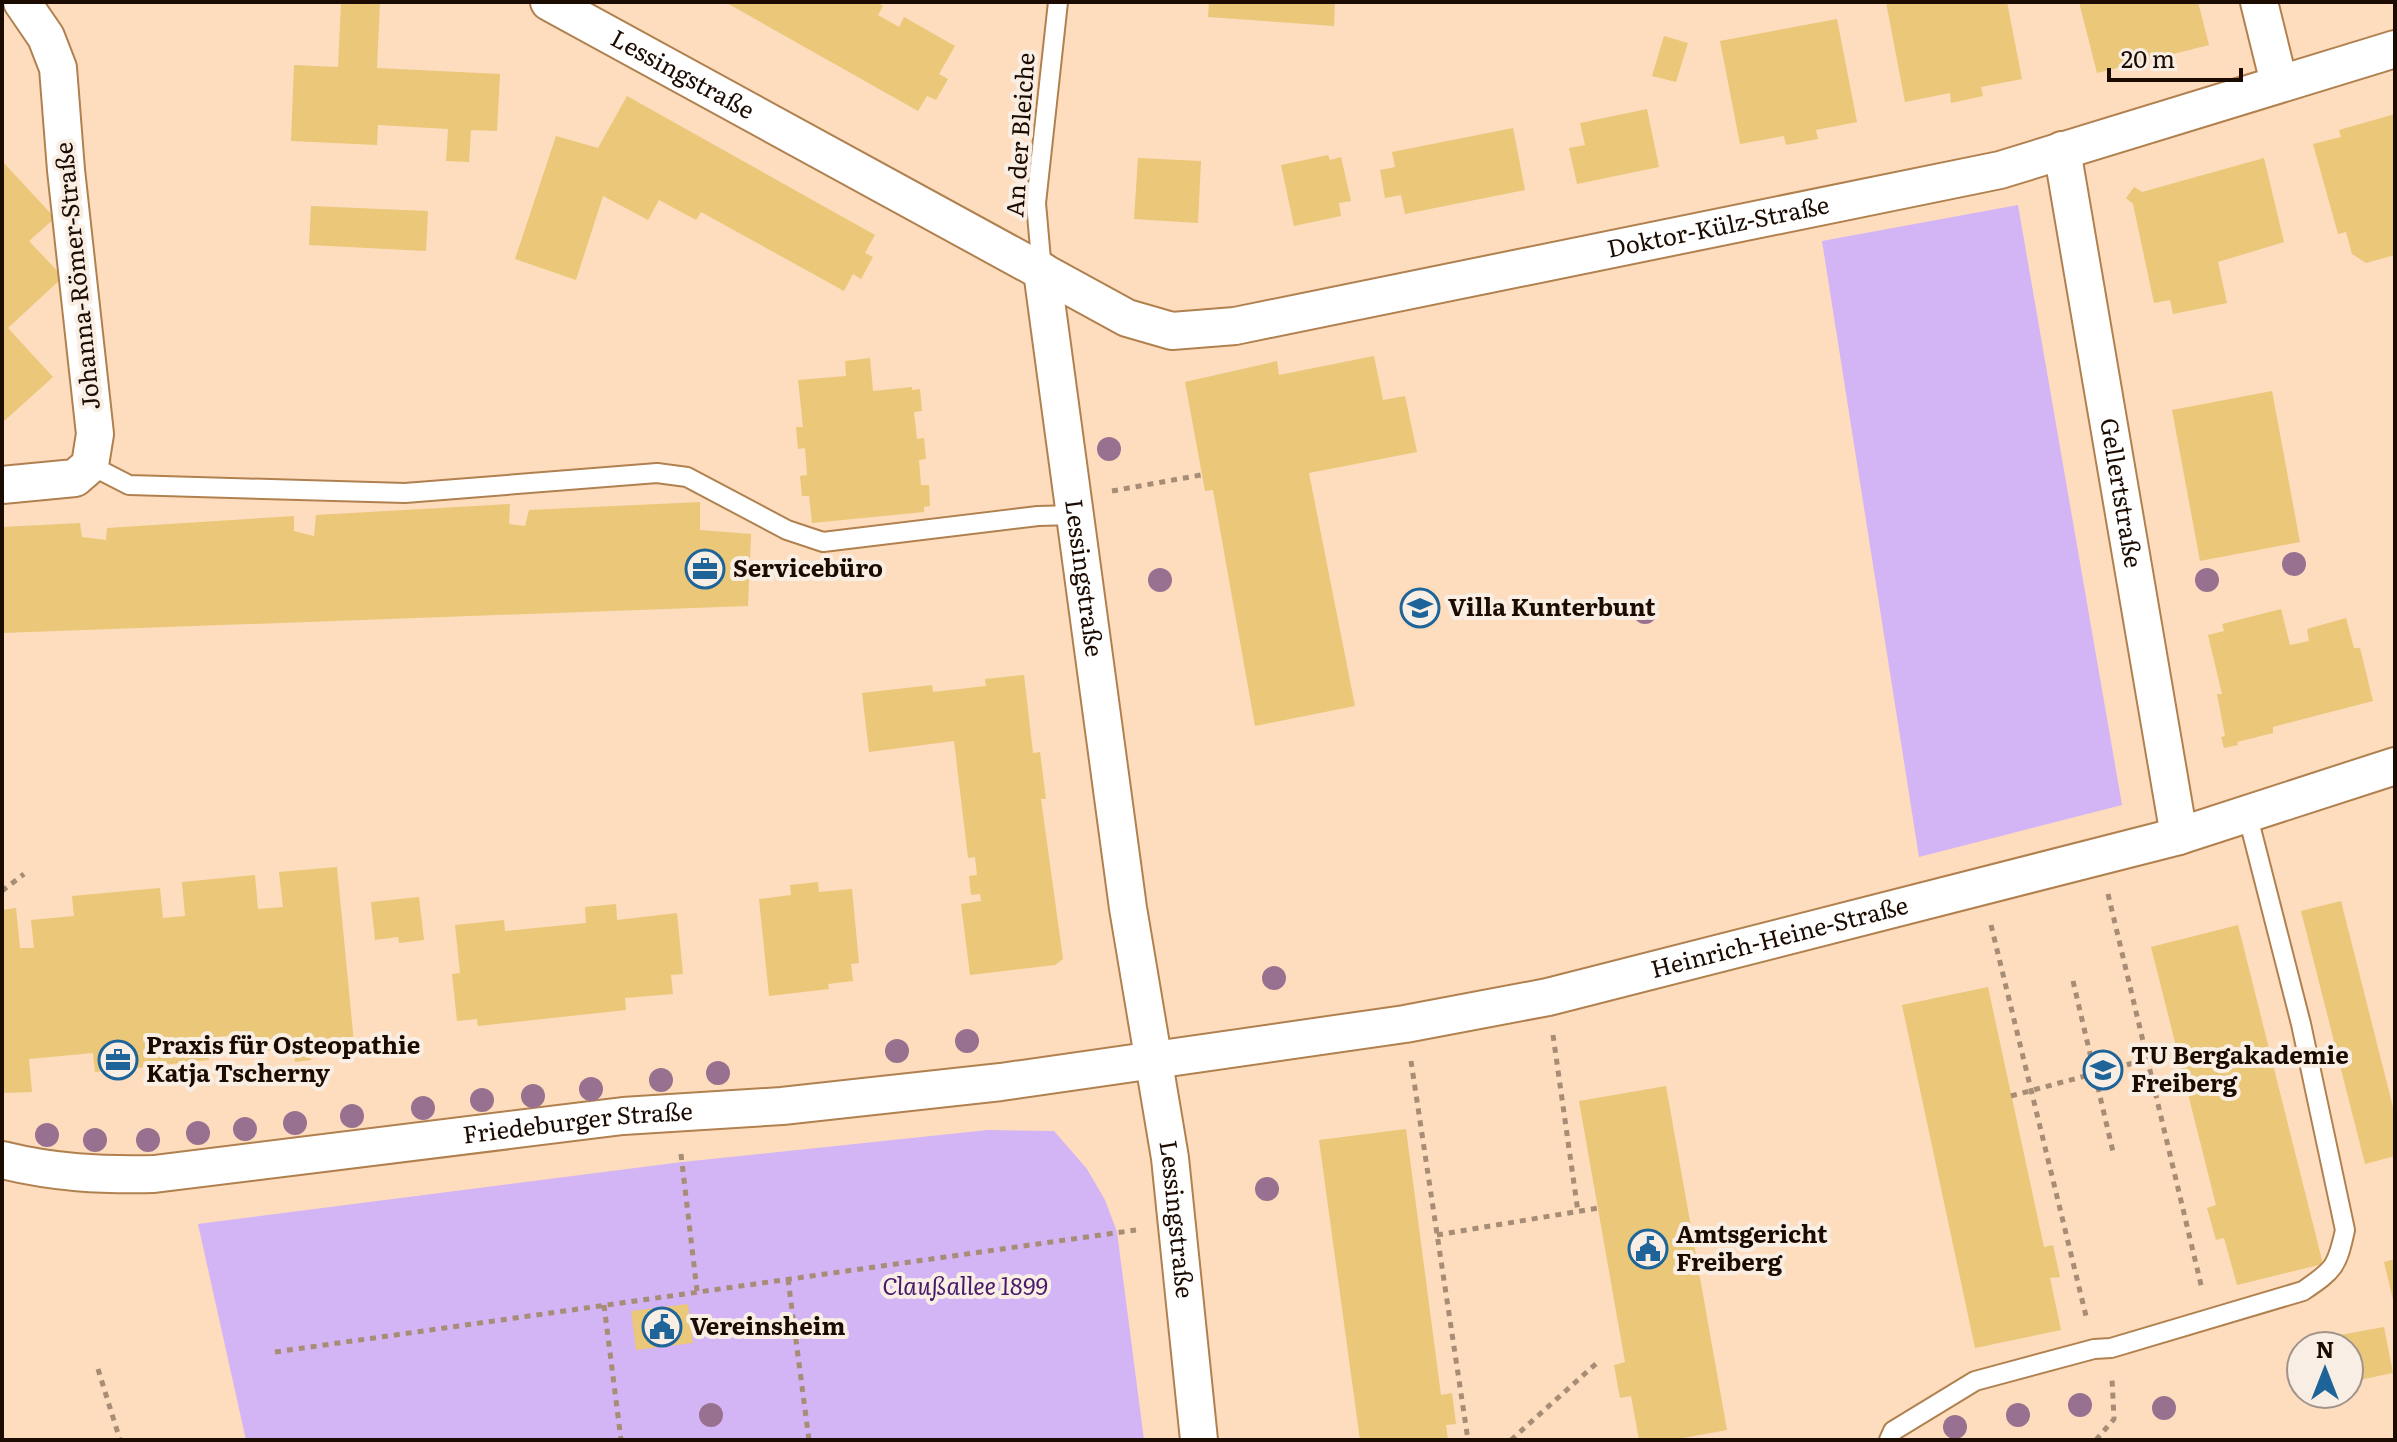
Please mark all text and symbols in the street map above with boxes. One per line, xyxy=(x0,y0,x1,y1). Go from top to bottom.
street label: Lessingstraße xyxy=(606,19,762,126)
scale bar xyxy=(2109,32,2241,82)
text: 20 m xyxy=(2121,40,2175,75)
street label: An der Bleiche xyxy=(995,51,1042,218)
street label: Johanna-Römer-Straße xyxy=(44,141,107,412)
street label: Doktor-Külz-Straße xyxy=(1604,185,1832,265)
street label: Gellertstraße xyxy=(2093,415,2153,570)
street label: Lessingstraße xyxy=(1058,497,1114,659)
office icon: Servicebüro xyxy=(684,548,726,590)
place label: Servicebüro xyxy=(733,549,883,584)
school or university icon: Villa Kunterbunt xyxy=(1399,587,1441,629)
place label: Villa Kunterbunt xyxy=(1448,588,1656,623)
street label: Heinrich-Heine-Straße xyxy=(1647,886,1911,985)
place label: Praxis für Osteopathie Katja Tscherny xyxy=(146,1026,420,1089)
place label: TU Bergakademie Freiberg xyxy=(2131,1036,2349,1099)
office icon: Praxis für Osteopathie Katja Tscherny xyxy=(97,1039,139,1081)
school or university icon: TU Bergakademie Freiberg xyxy=(2082,1049,2124,1091)
street label: Friedeburger Straße xyxy=(461,1092,694,1151)
street label: Lessingstraße xyxy=(1152,1137,1204,1300)
place label: Amtsgericht Freiberg xyxy=(1676,1215,1828,1278)
public building icon: Amtsgericht Freiberg xyxy=(1627,1228,1669,1270)
park label: Claußallee 1899 xyxy=(882,1267,1048,1302)
public building icon: Vereinsheim xyxy=(641,1306,683,1348)
place label: Vereinsheim xyxy=(690,1307,846,1342)
north arrow xyxy=(2285,1330,2365,1410)
text: N xyxy=(2316,1332,2334,1365)

